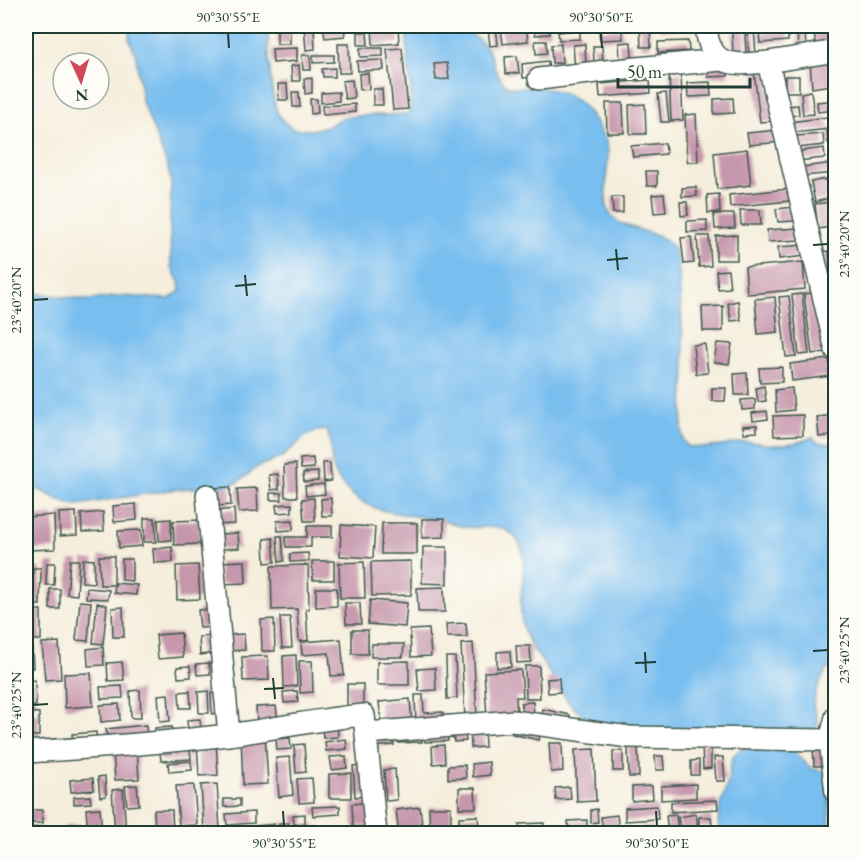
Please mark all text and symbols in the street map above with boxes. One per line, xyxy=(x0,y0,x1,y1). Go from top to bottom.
text: 90°30'55"E xyxy=(196,7,261,26)
text: 90°30'50"E xyxy=(569,7,634,26)
north arrow xyxy=(51,51,111,111)
scale bar xyxy=(618,51,750,89)
text: 50 m xyxy=(627,60,662,83)
text: N xyxy=(75,85,89,106)
text: 23°40'20"N xyxy=(834,210,853,278)
text: 23°40'20"N xyxy=(6,266,25,334)
text: 23°40'25"N xyxy=(834,616,853,684)
text: 23°40'25"N xyxy=(6,671,25,739)
text: 90°30'55"E xyxy=(252,833,317,852)
text: 90°30'50"E xyxy=(625,833,690,852)

